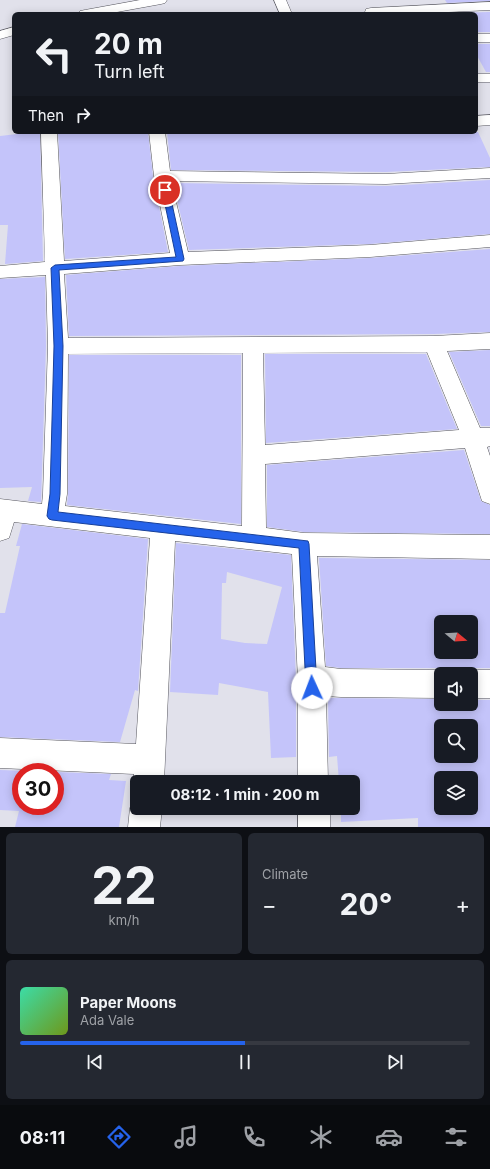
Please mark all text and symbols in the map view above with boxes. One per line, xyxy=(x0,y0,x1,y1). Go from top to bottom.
text: 20 m xyxy=(94,27,163,61)
icon: left xyxy=(28,28,80,80)
text: Turn left xyxy=(94,61,164,82)
icon: right xyxy=(72,104,94,126)
text: Then xyxy=(28,106,64,125)
pin xyxy=(148,173,182,207)
icon: arrive xyxy=(154,179,176,201)
north arrow xyxy=(434,615,478,659)
map controls xyxy=(434,615,478,815)
position arrow xyxy=(291,667,333,709)
button: sound xyxy=(434,667,478,711)
button: search xyxy=(434,719,478,763)
speed limit sign: 30 xyxy=(12,763,64,815)
button: layers xyxy=(434,771,478,815)
text: 08:12 · 1 min · 200 m xyxy=(170,785,320,804)
text: 22 xyxy=(91,854,157,917)
text: Climate xyxy=(262,866,308,882)
text: 20° xyxy=(340,886,392,922)
text: − xyxy=(262,892,277,918)
text: + xyxy=(455,892,470,918)
text: km/h xyxy=(109,912,139,928)
text: Paper Moons xyxy=(80,993,176,1012)
text: Ada Vale xyxy=(80,1012,134,1028)
icon: previous xyxy=(84,1051,106,1073)
icon: pause xyxy=(234,1051,256,1073)
icon: next xyxy=(384,1051,406,1073)
icon: directions xyxy=(105,1123,133,1151)
icon: music xyxy=(172,1123,200,1151)
icon: phone xyxy=(240,1123,268,1151)
icon: climate xyxy=(307,1123,335,1151)
icon: car xyxy=(375,1123,403,1151)
icon: filters xyxy=(442,1123,470,1151)
text: 08:11 xyxy=(20,1127,65,1148)

